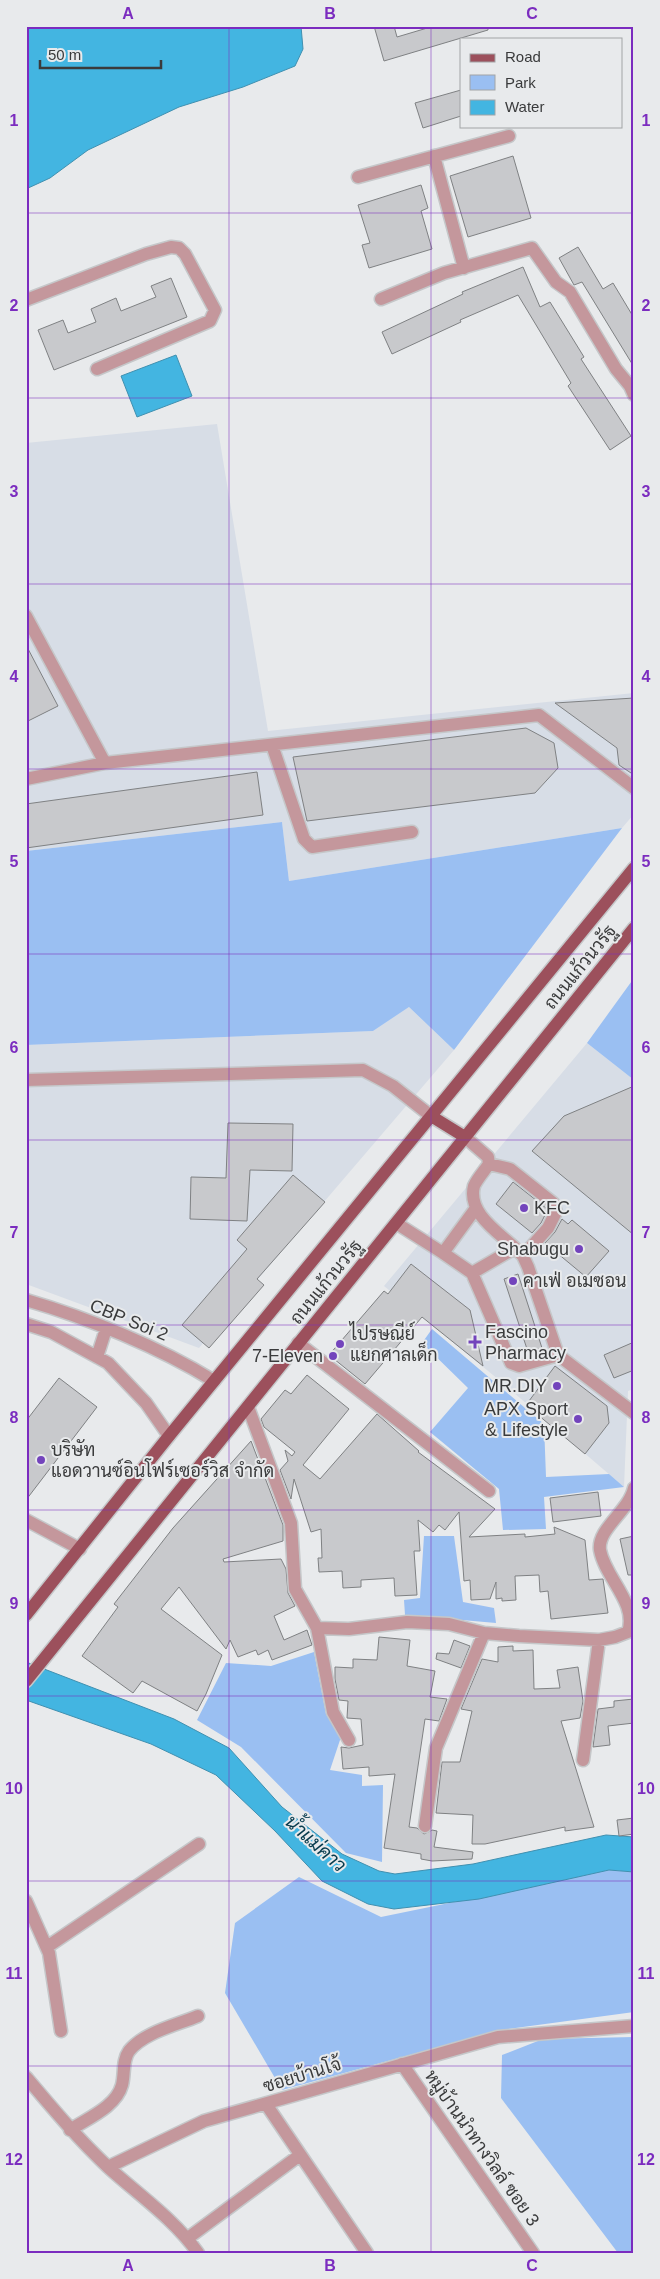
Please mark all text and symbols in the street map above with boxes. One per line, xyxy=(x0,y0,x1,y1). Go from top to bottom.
text: A xyxy=(122,5,134,22)
text: B xyxy=(324,5,336,22)
text: C xyxy=(526,5,538,22)
scale bar xyxy=(40,38,161,70)
legend xyxy=(460,38,622,128)
text: 50 m xyxy=(48,46,81,63)
text: Road xyxy=(505,48,541,65)
text: Park xyxy=(505,74,536,91)
text: Water xyxy=(505,98,544,115)
text: 1 xyxy=(10,112,19,129)
text: 1 xyxy=(642,112,651,129)
text: 2 xyxy=(10,297,19,314)
text: 2 xyxy=(642,297,651,314)
text: 3 xyxy=(10,483,19,500)
text: 3 xyxy=(642,483,651,500)
text: 4 xyxy=(10,668,19,685)
text: 4 xyxy=(642,668,651,685)
text: 5 xyxy=(10,853,19,870)
text: 5 xyxy=(642,853,651,870)
street label: ถนนแก้วนวรัฐ xyxy=(538,920,622,1014)
text: 6 xyxy=(10,1039,19,1056)
text: 6 xyxy=(642,1039,651,1056)
place label: KFC xyxy=(534,1198,570,1218)
marker: KFC xyxy=(518,1202,530,1214)
text: 7 xyxy=(10,1224,19,1241)
text: 7 xyxy=(642,1224,651,1241)
street label: ถนนแก้วนวรัฐ xyxy=(284,1235,368,1329)
place label: Shabugu xyxy=(497,1239,569,1259)
marker: Shabugu xyxy=(573,1243,585,1255)
place label: คาเฟ่ อเมซอน xyxy=(523,1271,626,1291)
marker: คาเฟ่ อเมซอน xyxy=(507,1275,519,1287)
street label: CBP Soi 2 xyxy=(87,1295,171,1345)
place label: ไปรษณีย์ แยกศาลเด็ก xyxy=(348,1321,438,1365)
place label: Fascino Pharmacy xyxy=(485,1322,566,1363)
marker: Fascino Pharmacy xyxy=(469,1336,481,1348)
marker: ไปรษณีย์ แยกศาลเด็ก xyxy=(334,1338,346,1350)
place label: 7-Eleven xyxy=(252,1346,323,1366)
marker: 7-Eleven xyxy=(327,1350,339,1362)
place label: MR.DIY xyxy=(484,1376,547,1396)
marker: MR.DIY xyxy=(551,1380,563,1392)
place label: APX Sport & Lifestyle xyxy=(484,1399,568,1440)
text: 8 xyxy=(10,1409,19,1426)
text: 8 xyxy=(642,1409,651,1426)
marker: APX Sport & Lifestyle xyxy=(572,1413,584,1425)
place label: บริษัท แอดวานซ์อินโฟร์เซอร์วิส จำกัด xyxy=(51,1439,274,1481)
marker: บริษัท แอดวานซ์อินโฟร์เซอร์วิส จำกัด xyxy=(35,1454,47,1466)
text: 9 xyxy=(10,1595,19,1612)
text: 9 xyxy=(642,1595,651,1612)
text: 10 xyxy=(5,1780,23,1797)
text: 10 xyxy=(637,1780,655,1797)
water label: น้ำแม่คาว xyxy=(281,1807,354,1876)
text: 11 xyxy=(6,1965,23,1982)
text: 11 xyxy=(638,1965,655,1982)
street label: ซอยบ้านโจ้ xyxy=(260,2051,344,2096)
street label: หมู่บ้านนำทางวิลล์ ซอย 3 xyxy=(418,2065,546,2231)
text: 12 xyxy=(5,2151,23,2168)
text: 12 xyxy=(637,2151,655,2168)
text: A xyxy=(122,2257,134,2274)
text: B xyxy=(324,2257,336,2274)
text: C xyxy=(526,2257,538,2274)

